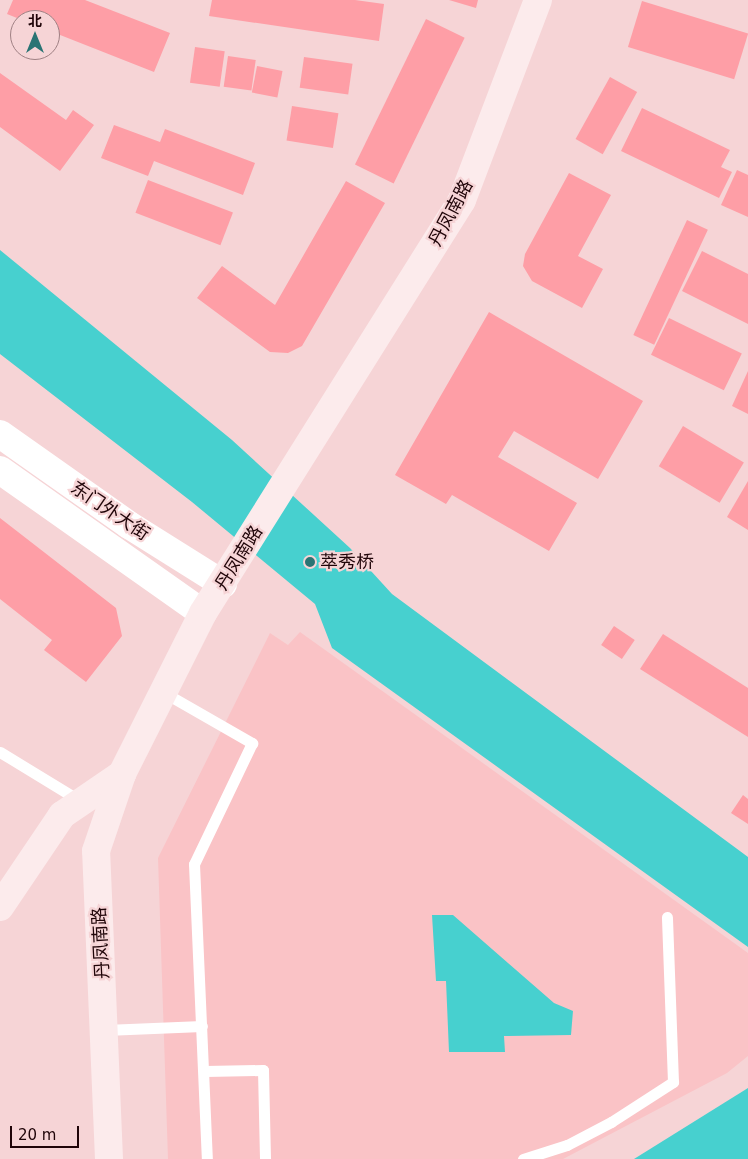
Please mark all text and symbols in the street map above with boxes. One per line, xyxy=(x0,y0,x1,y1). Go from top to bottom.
north arrow xyxy=(10,10,60,60)
text: 北 xyxy=(28,13,42,29)
street label: 丹凤南路 xyxy=(425,176,477,250)
street label: 东门外大街 xyxy=(67,477,153,545)
street label: 丹凤南路 xyxy=(211,522,267,594)
place label: 萃秀桥 xyxy=(320,551,374,573)
marker: 萃秀桥 xyxy=(304,556,316,568)
street label: 丹凤南路 xyxy=(88,906,114,980)
scale bar xyxy=(12,1116,81,1148)
text: 20 m xyxy=(18,1126,56,1144)

